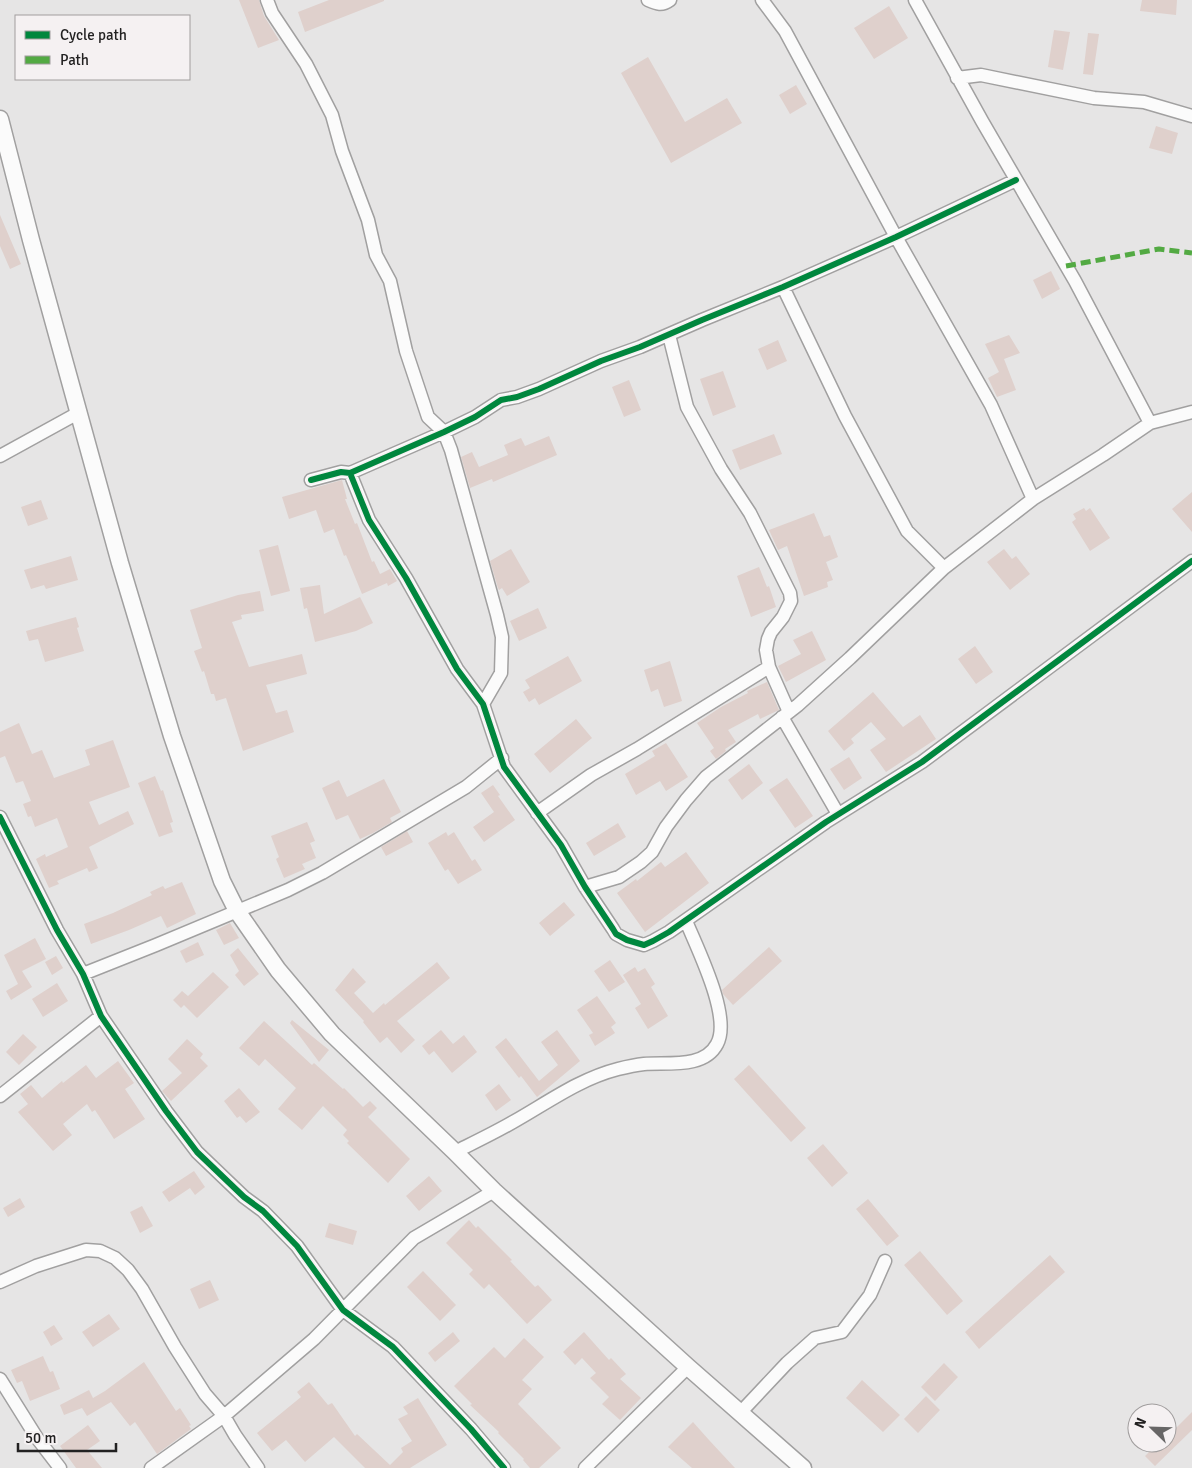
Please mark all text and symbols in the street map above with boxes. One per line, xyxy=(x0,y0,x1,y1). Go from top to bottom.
legend xyxy=(15,15,190,80)
text: Cycle path xyxy=(60,26,127,44)
text: Path xyxy=(60,51,89,69)
north arrow xyxy=(1127,1403,1177,1453)
text: N xyxy=(1131,1415,1150,1431)
scale bar xyxy=(18,1420,115,1452)
text: 50 m xyxy=(25,1429,56,1447)

